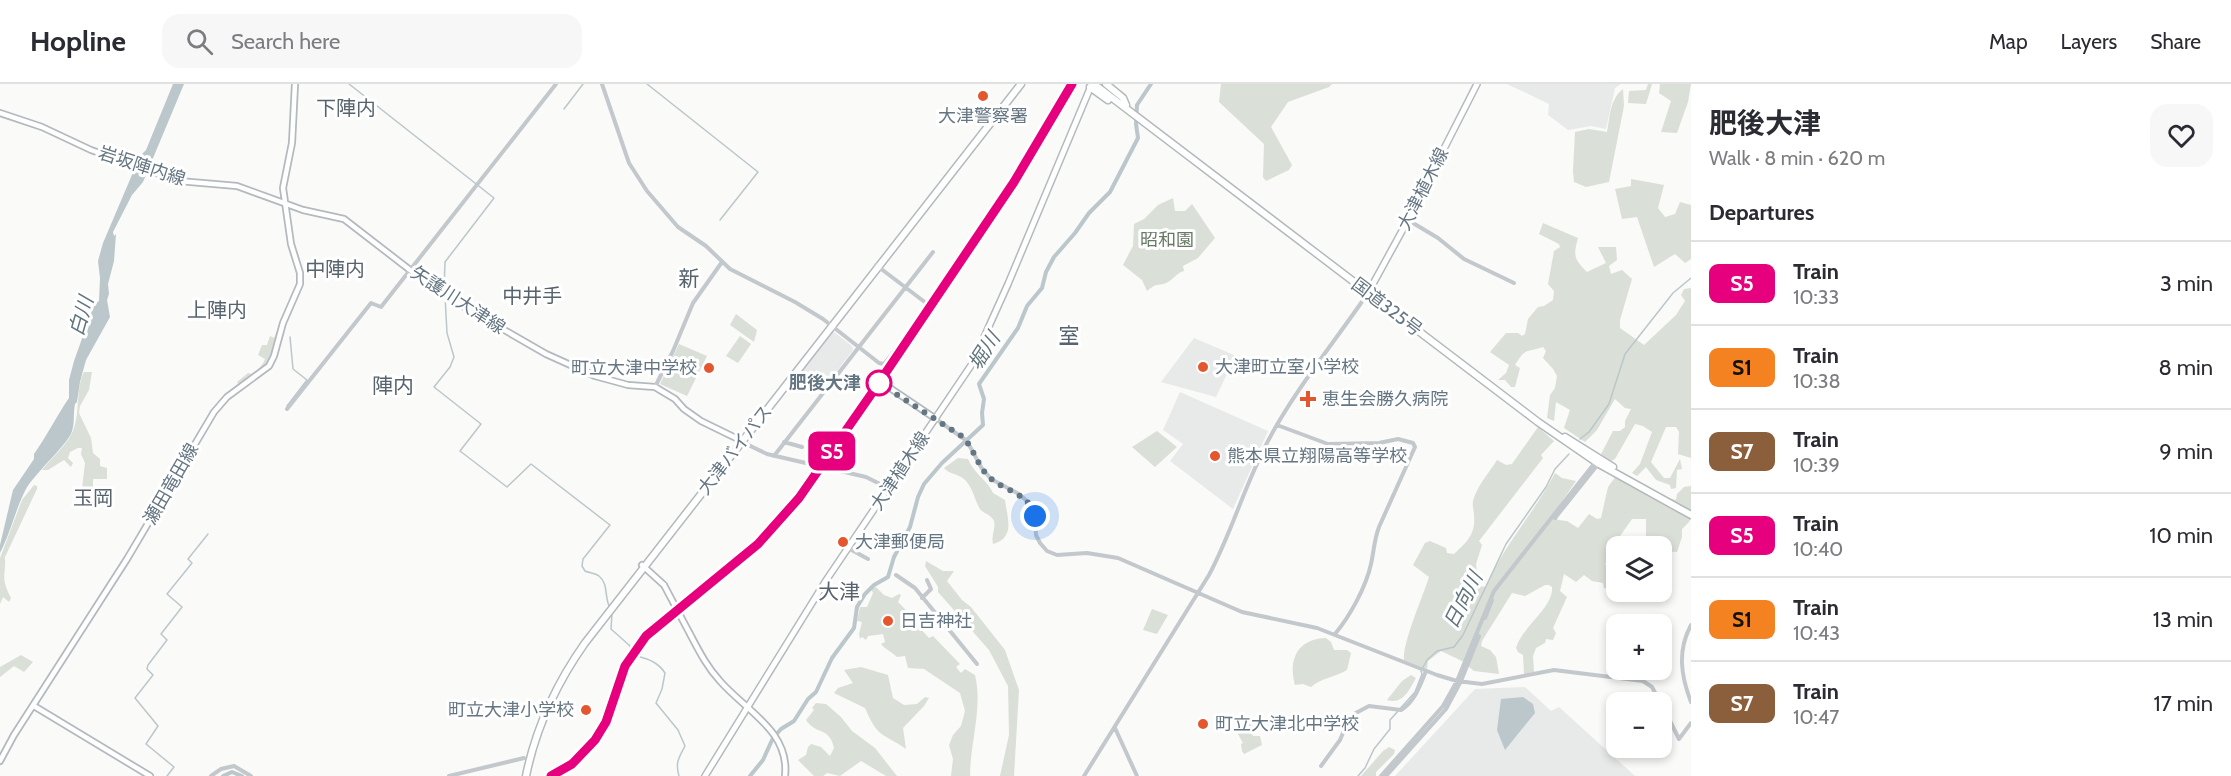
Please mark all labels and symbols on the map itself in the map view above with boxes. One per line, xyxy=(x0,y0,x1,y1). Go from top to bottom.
marker: 大津警察署 xyxy=(976,89,990,103)
district label: 下陣内 xyxy=(316,96,376,120)
place label: 大津警察署 xyxy=(938,105,1028,127)
street label: 岩坂陣内線 xyxy=(96,142,188,190)
street label: 大津植木線 xyxy=(1393,144,1453,234)
park label: 昭和園 xyxy=(1140,229,1194,251)
district label: 中陣内 xyxy=(305,257,365,281)
street label: 矢護川大津線 xyxy=(407,261,509,339)
district label: 新 xyxy=(679,266,700,291)
street label: 国道325号 xyxy=(1347,273,1427,341)
district label: 中井手 xyxy=(502,284,562,308)
water label: 白川 xyxy=(64,292,99,339)
district label: 上陣内 xyxy=(187,298,247,322)
district label: 室 xyxy=(1059,323,1080,348)
water label: 堀川 xyxy=(963,326,1006,374)
place label: 大津町立室小学校 xyxy=(1215,356,1359,378)
place label: 町立大津中学校 xyxy=(571,357,697,379)
marker: 大津町立室小学校 xyxy=(1196,360,1210,374)
marker: 町立大津中学校 xyxy=(702,361,716,375)
marker: 肥後大津 xyxy=(866,370,892,396)
place label: 肥後大津 xyxy=(789,372,861,394)
district label: 陣内 xyxy=(372,373,414,398)
place label: 恵生会勝久病院 xyxy=(1322,388,1448,410)
marker: 恵生会勝久病院 xyxy=(1299,390,1317,408)
street label: 大津バイパス xyxy=(693,401,777,499)
street label: 大津植木線 xyxy=(866,428,934,514)
line badge: S5 xyxy=(805,432,859,470)
street label: 瀬田竜田線 xyxy=(139,440,203,528)
place label: 熊本県立翔陽高等学校 xyxy=(1227,445,1407,467)
marker: 熊本県立翔陽高等学校 xyxy=(1208,449,1222,463)
district label: 玉岡 xyxy=(73,486,113,510)
your location xyxy=(1020,501,1050,531)
place label: 大津郵便局 xyxy=(855,531,945,553)
marker: 大津郵便局 xyxy=(836,535,850,549)
water label: 日向川 xyxy=(1439,566,1488,632)
district label: 大津 xyxy=(818,579,860,604)
place label: 日吉神社 xyxy=(900,610,972,632)
marker: 日吉神社 xyxy=(881,614,895,628)
place label: 町立大津小学校 xyxy=(448,699,574,721)
marker: 町立大津小学校 xyxy=(579,703,593,717)
place label: 町立大津北中学校 xyxy=(1215,713,1359,735)
marker: 町立大津北中学校 xyxy=(1196,717,1210,731)

